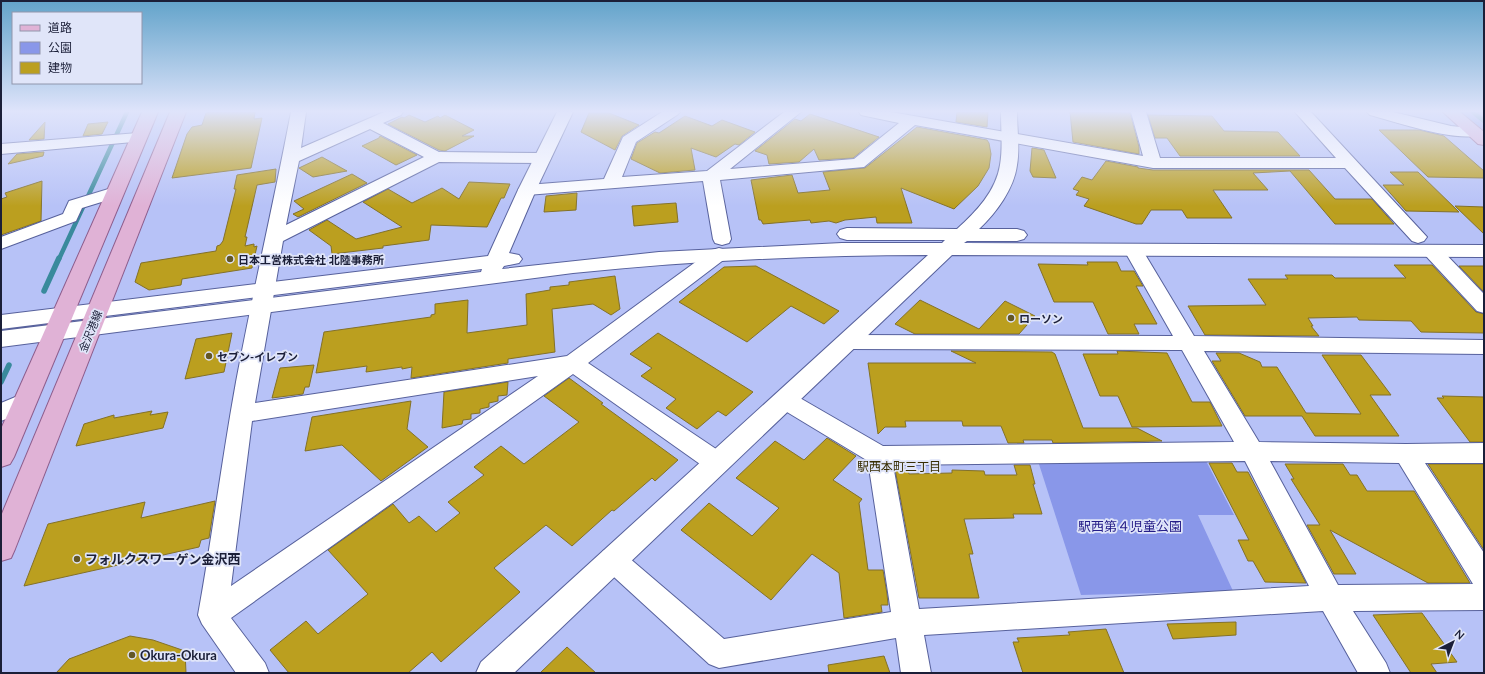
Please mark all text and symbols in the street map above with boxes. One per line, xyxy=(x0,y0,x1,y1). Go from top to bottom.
legend xyxy=(12,12,142,84)
text: 道路 xyxy=(48,20,72,35)
text: 公園 xyxy=(48,40,72,55)
text: 建物 xyxy=(48,60,72,75)
place label: 日本工営株式会社 北陸事務所 xyxy=(238,253,384,266)
marker: 日本工営株式会社 北陸事務所 xyxy=(225,254,235,264)
street label: 金沢港線 xyxy=(76,308,104,354)
place label: ローソン xyxy=(1019,312,1063,325)
marker: ローソン xyxy=(1006,313,1016,323)
place label: セブン-イレブン xyxy=(217,350,298,363)
marker: セブン-イレブン xyxy=(204,351,214,361)
district label: 駅西本町三丁目 xyxy=(857,459,941,474)
park label: 駅西第４児童公園 xyxy=(1078,518,1182,534)
place label: フォルクスワーゲン金沢西 xyxy=(85,551,241,567)
marker: フォルクスワーゲン金沢西 xyxy=(72,554,82,564)
north arrow xyxy=(1433,622,1473,662)
text: N xyxy=(1453,627,1468,642)
place label: Okura-Okura xyxy=(140,647,217,663)
marker: Okura-Okura xyxy=(127,650,137,660)

